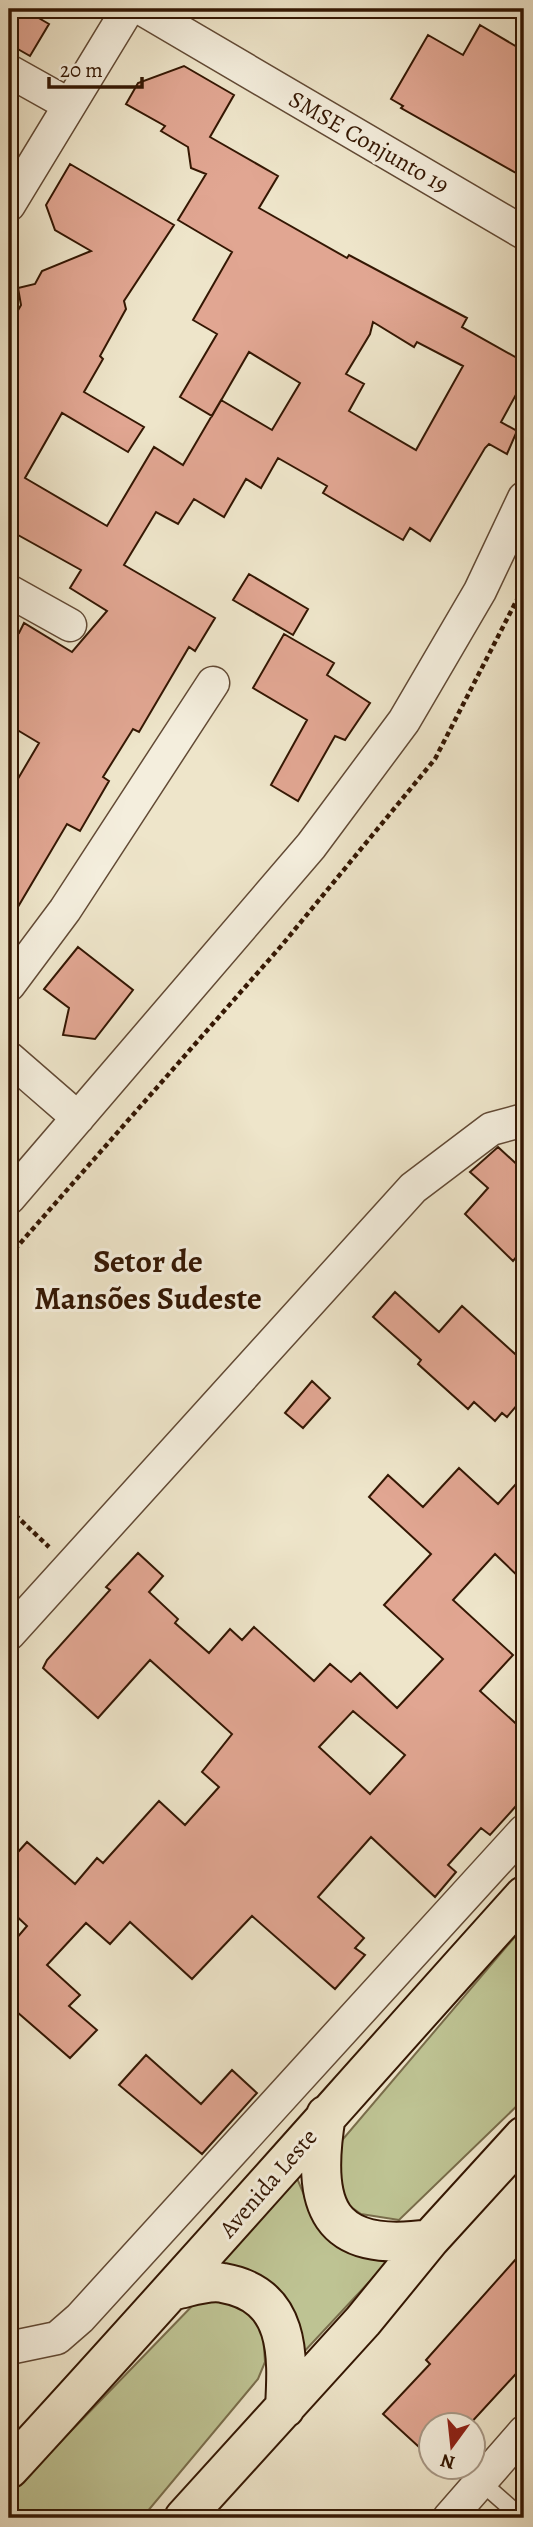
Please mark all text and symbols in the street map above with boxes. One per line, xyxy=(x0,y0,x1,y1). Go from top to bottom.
scale bar xyxy=(49,46,142,90)
text: 20 m xyxy=(60,56,103,84)
street label: SMSE Conjunto 19 xyxy=(283,83,455,201)
district label: Setor de Mansões Sudeste xyxy=(34,1239,262,1320)
street label: Avenida Leste xyxy=(211,2122,324,2245)
north arrow xyxy=(418,2412,488,2482)
text: N xyxy=(438,2447,458,2476)

